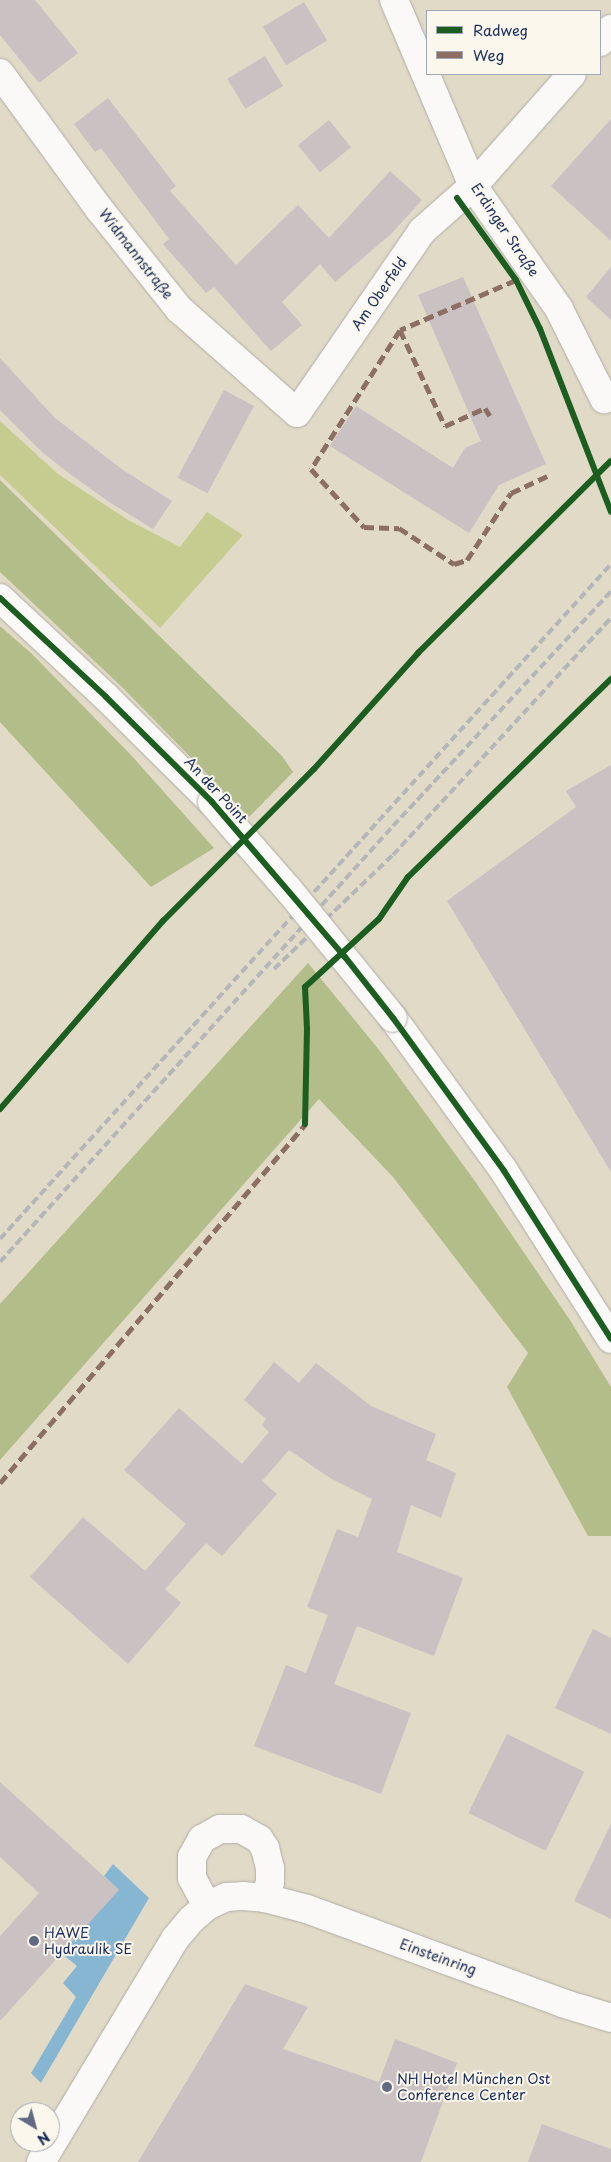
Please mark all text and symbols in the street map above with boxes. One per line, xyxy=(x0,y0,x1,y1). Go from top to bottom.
legend xyxy=(426,10,601,75)
text: Radweg xyxy=(473,18,528,41)
text: Weg xyxy=(473,43,504,66)
street label: Erdinger Straße xyxy=(468,180,542,280)
street label: Widmannstraße xyxy=(96,205,176,303)
street label: Am Oberfeld xyxy=(348,254,410,334)
street label: An der Point xyxy=(181,753,251,827)
place label: HAWE Hydraulik SE xyxy=(44,1925,133,1958)
marker: HAWE Hydraulik SE xyxy=(28,1935,40,1947)
street label: Einsteinring xyxy=(397,1935,479,1979)
place label: NH Hotel München Ost Conference Center xyxy=(397,2071,552,2104)
marker: NH Hotel München Ost Conference Center xyxy=(381,2081,393,2093)
north arrow xyxy=(10,2102,60,2152)
text: N xyxy=(33,2127,54,2150)

